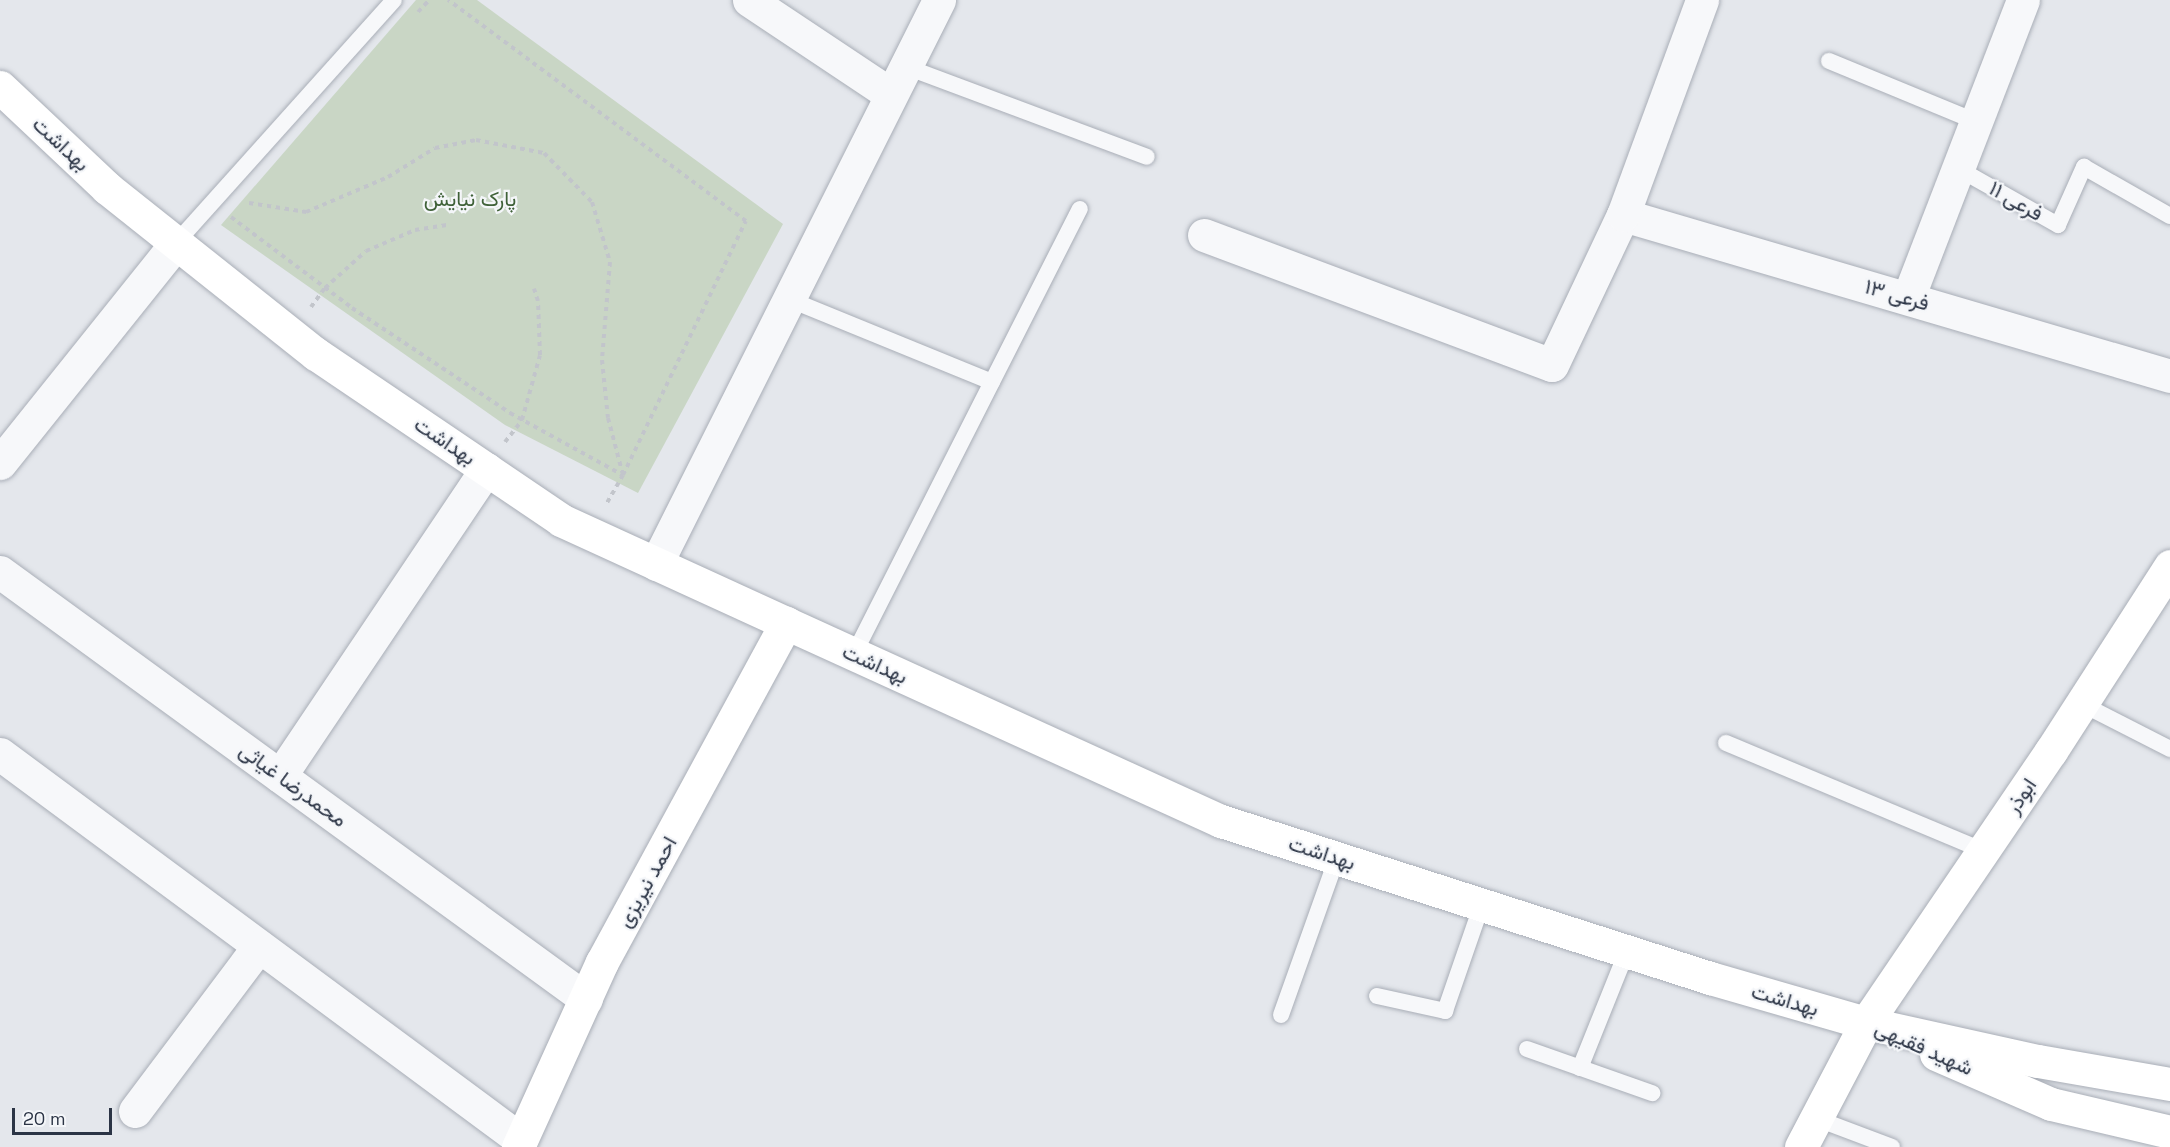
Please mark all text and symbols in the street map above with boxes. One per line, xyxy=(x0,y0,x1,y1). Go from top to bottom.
street label: بهداشت xyxy=(27,111,95,177)
street label: فرعی ۱۱ xyxy=(1985,176,2047,226)
park label: پارک نیایش xyxy=(424,186,516,212)
street label: فرعی ۱۳ xyxy=(1862,274,1932,316)
street label: بهداشت xyxy=(409,411,481,471)
street label: بهداشت xyxy=(838,639,912,689)
street label: محمدرضا غیاثی xyxy=(234,738,352,832)
street label: ابوذر xyxy=(2000,773,2042,819)
street label: بهداشت xyxy=(1285,830,1359,876)
street label: احمد نیریزی xyxy=(612,832,682,932)
street label: بهداشت xyxy=(1748,978,1822,1022)
street label: شهید فقیهی xyxy=(1871,1015,1977,1081)
scale bar xyxy=(15,1096,116,1134)
text: 20 m xyxy=(23,1107,66,1130)

